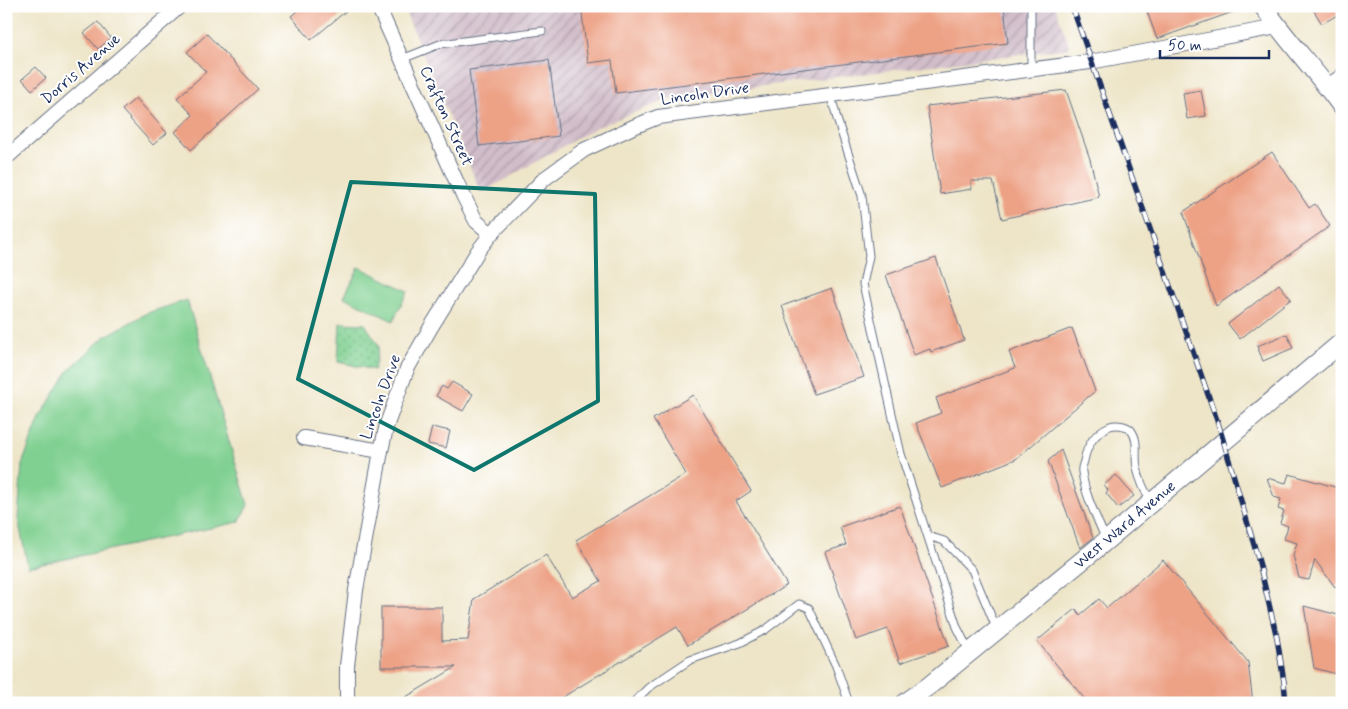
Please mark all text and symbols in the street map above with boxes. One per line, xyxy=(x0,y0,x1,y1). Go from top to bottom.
street label: Dorris Avenue xyxy=(37,28,125,109)
scale bar xyxy=(1160,28,1269,60)
text: 50 m xyxy=(1168,36,1202,56)
street label: Crafton Street xyxy=(415,63,478,170)
street label: Lincoln Drive xyxy=(659,77,751,111)
street label: Lincoln Drive xyxy=(356,352,406,442)
street label: West Ward Avenue xyxy=(1070,476,1180,574)

